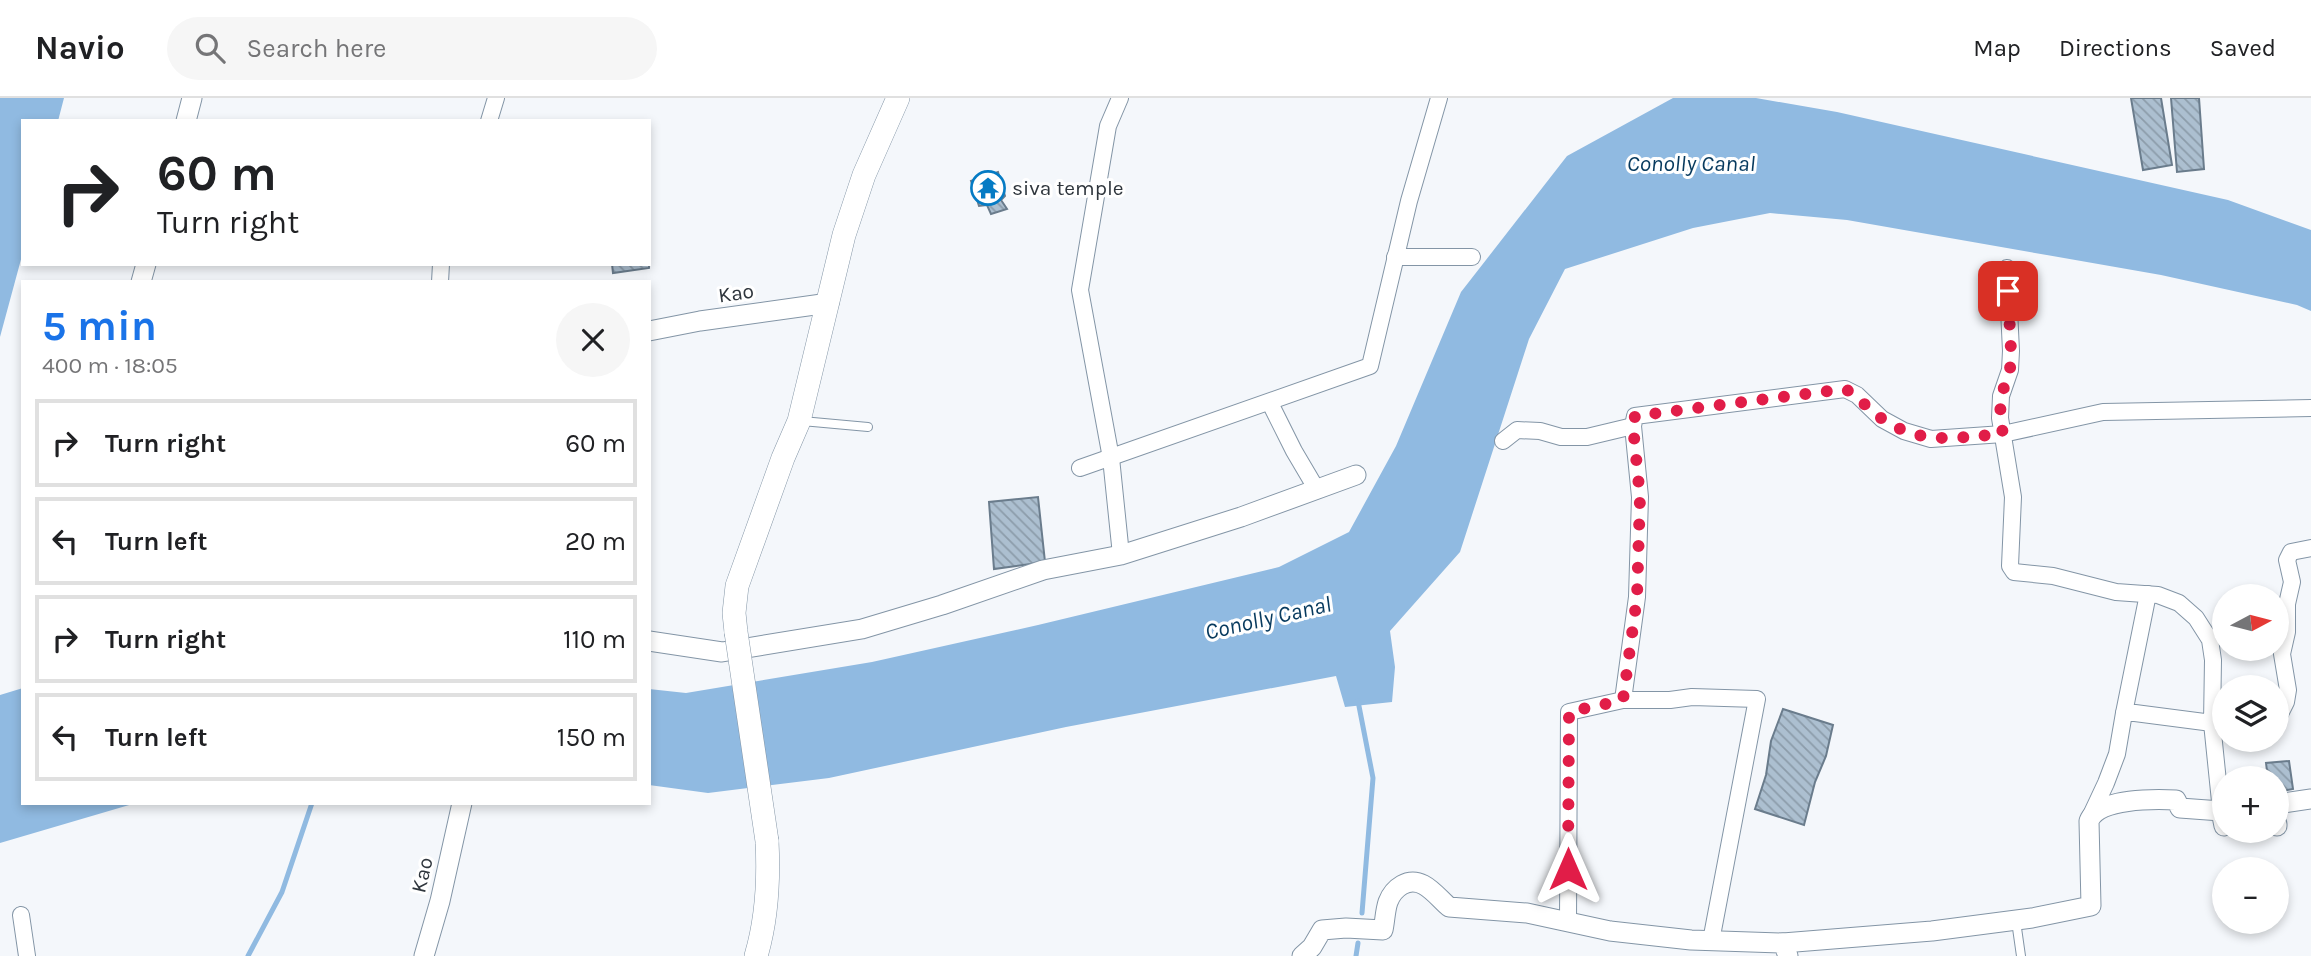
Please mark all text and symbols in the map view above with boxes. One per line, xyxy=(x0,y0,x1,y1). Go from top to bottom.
search box xyxy=(167,17,657,80)
text: Navio xyxy=(35,29,125,67)
icon: search xyxy=(191,29,229,67)
text: Search here xyxy=(247,33,386,64)
text: Map xyxy=(1973,34,2021,62)
text: Directions xyxy=(2059,34,2172,62)
text: Saved xyxy=(2210,34,2276,62)
text: 60 m xyxy=(157,145,277,202)
icon: right xyxy=(42,147,133,238)
water label: Conolly Canal xyxy=(1627,150,1755,177)
temple icon: siva temple xyxy=(969,169,1007,207)
place label: siva temple xyxy=(1012,176,1124,200)
text: Turn right xyxy=(157,204,299,241)
pin xyxy=(1978,261,2038,321)
icon: arrive xyxy=(1989,272,2027,310)
street label: Kao xyxy=(717,279,755,307)
text: 5 min xyxy=(42,301,157,351)
button: close xyxy=(556,303,630,377)
text: 400 m · 18:05 xyxy=(42,352,178,379)
icon: right xyxy=(46,424,84,462)
text: Turn right xyxy=(105,428,226,459)
text: 60 m xyxy=(565,428,626,459)
icon: left xyxy=(46,522,84,560)
text: Turn left xyxy=(105,526,207,557)
text: 20 m xyxy=(565,526,626,557)
north arrow xyxy=(2212,584,2289,662)
map controls xyxy=(2212,584,2289,934)
water label: Conolly Canal xyxy=(1202,590,1334,646)
icon: right xyxy=(46,620,84,658)
text: Turn right xyxy=(105,624,226,655)
text: 110 m xyxy=(563,624,626,655)
button: layers xyxy=(2212,675,2289,752)
icon: left xyxy=(46,718,84,756)
text: Turn left xyxy=(105,722,207,753)
text: 150 m xyxy=(557,722,626,753)
button: + xyxy=(2212,766,2289,843)
position arrow xyxy=(1531,832,1605,906)
street label: Kao xyxy=(406,855,438,895)
button: − xyxy=(2212,857,2289,934)

